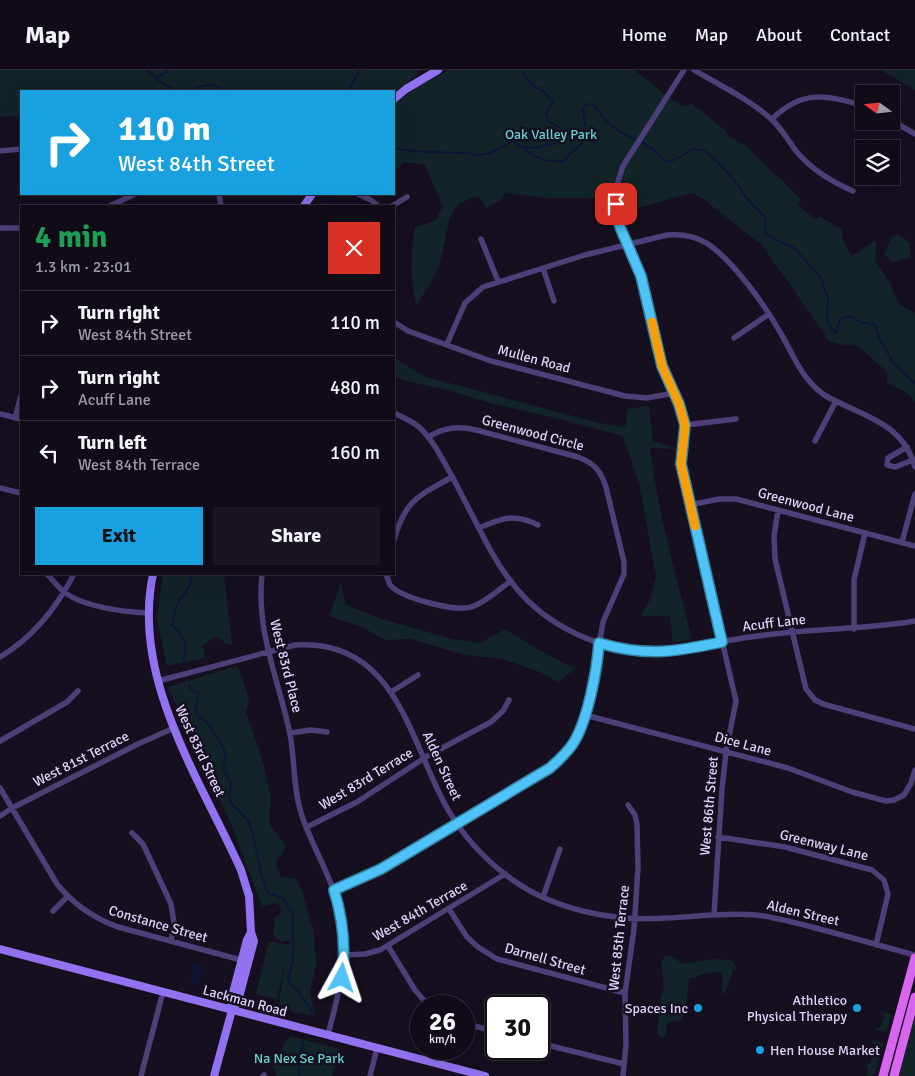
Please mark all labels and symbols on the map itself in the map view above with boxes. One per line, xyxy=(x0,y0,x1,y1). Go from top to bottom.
north arrow xyxy=(855,85,900,130)
park label: Oak Valley Park xyxy=(505,126,597,143)
pin xyxy=(595,183,637,225)
street label: Mullen Road xyxy=(496,341,572,377)
street label: Greenwood Circle xyxy=(480,411,586,455)
street label: Greenwood Lane xyxy=(756,484,856,526)
street label: Acuff Lane xyxy=(741,611,807,635)
street label: West 83rd Place xyxy=(266,617,306,715)
street label: West 83rd Street xyxy=(171,702,229,800)
street label: West 81st Terrace xyxy=(30,728,132,790)
street label: Dice Lane xyxy=(713,728,773,760)
street label: Alden Street xyxy=(419,729,465,803)
street label: West 83rd Terrace xyxy=(316,744,416,814)
street label: West 86th Street xyxy=(696,756,722,856)
street label: Greenway Lane xyxy=(778,826,870,864)
street label: West 84th Terrace xyxy=(370,877,470,945)
street label: West 85th Terrace xyxy=(605,884,633,992)
street label: Alden Street xyxy=(765,896,841,930)
street label: Constance Street xyxy=(107,902,210,946)
street label: Darnell Street xyxy=(503,939,588,979)
position arrow xyxy=(315,951,367,1003)
street label: Lackman Road xyxy=(201,982,289,1020)
place label: Athletico Physical Therapy xyxy=(747,992,847,1025)
speed limit sign: 30 xyxy=(485,995,550,1060)
place label: Spaces Inc xyxy=(625,1000,688,1017)
marker: Spaces Inc xyxy=(692,1002,704,1014)
marker: Athletico Physical Therapy xyxy=(851,1002,863,1014)
place label: Hen House Market xyxy=(770,1042,880,1059)
marker: Hen House Market xyxy=(754,1044,766,1056)
park label: Na Nex Se Park xyxy=(254,1050,344,1067)

